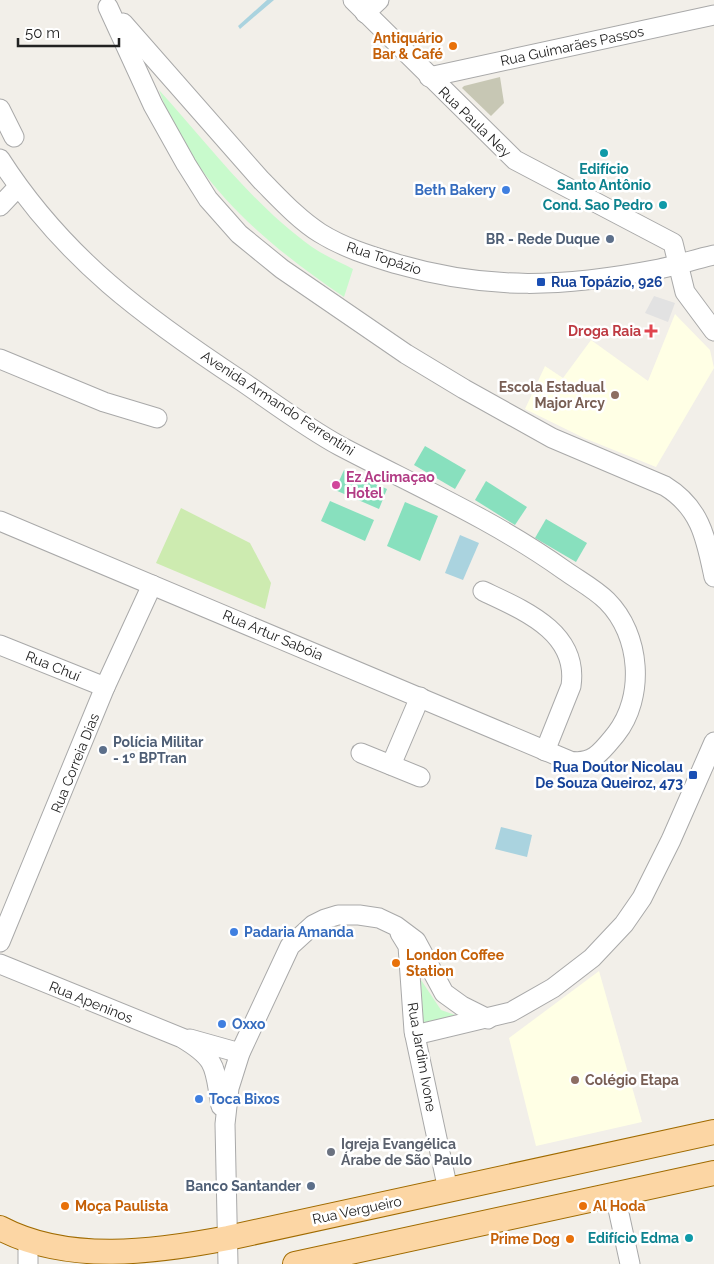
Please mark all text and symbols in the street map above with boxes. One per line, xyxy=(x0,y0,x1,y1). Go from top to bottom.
scale bar xyxy=(18,15,119,47)
street label: Rua Guimarães Passos xyxy=(499,23,645,69)
text: 50 m xyxy=(25,24,60,42)
place label: Antiquário Bar & Café xyxy=(373,30,444,62)
marker: Antiquário Bar & Café xyxy=(447,40,459,52)
street label: Rua Paula Ney xyxy=(435,83,515,161)
marker: Edifício Santo Antônio xyxy=(598,147,610,159)
place label: Edifício Santo Antônio xyxy=(557,161,651,193)
place label: Beth Bakery xyxy=(414,182,496,198)
marker: Beth Bakery xyxy=(500,184,512,196)
place label: Cond. Sao Pedro xyxy=(543,197,654,213)
marker: Cond. Sao Pedro xyxy=(657,199,669,211)
place label: BR - Rede Duque xyxy=(486,231,601,247)
marker: BR - Rede Duque xyxy=(604,233,616,245)
street label: Rua Topázio xyxy=(344,238,424,278)
place label: Rua Topázio, 926 xyxy=(551,274,663,290)
marker: Rua Topázio, 926 xyxy=(535,276,547,288)
place label: Droga Raia xyxy=(568,323,641,339)
marker: Droga Raia xyxy=(645,325,657,337)
street label: Avenida Armando Ferrentini xyxy=(198,347,358,459)
place label: Escola Estadual Major Arcy xyxy=(499,379,606,411)
marker: Escola Estadual Major Arcy xyxy=(609,389,621,401)
place label: Ez Aclimaçao Hotel xyxy=(346,469,435,501)
marker: Ez Aclimaçao Hotel xyxy=(330,479,342,491)
street label: Rua Artur Sabóia xyxy=(220,607,326,663)
street label: Rua Chuí xyxy=(23,648,84,685)
street label: Rua Correia Dias xyxy=(48,711,102,815)
place label: Polícia Militar - 1º BPTran xyxy=(113,734,204,766)
marker: Polícia Militar - 1º BPTran xyxy=(97,744,109,756)
place label: Rua Doutor Nicolau De Souza Queiroz, 473 xyxy=(535,759,683,791)
marker: Rua Doutor Nicolau De Souza Queiroz, 473 xyxy=(687,769,699,781)
place label: Padaria Amanda xyxy=(244,924,354,940)
marker: Padaria Amanda xyxy=(228,926,240,938)
place label: London Coffee Station xyxy=(406,947,505,979)
marker: London Coffee Station xyxy=(390,957,402,969)
street label: Rua Apeninos xyxy=(47,978,135,1026)
street label: Rua Jardim Ivone xyxy=(405,1001,439,1113)
place label: Oxxo xyxy=(232,1016,266,1032)
marker: Oxxo xyxy=(216,1018,228,1030)
place label: Colégio Etapa xyxy=(585,1072,679,1088)
marker: Colégio Etapa xyxy=(569,1074,581,1086)
place label: Toca Bixos xyxy=(209,1091,280,1107)
marker: Toca Bixos xyxy=(193,1093,205,1105)
place label: Igreja Evangélica Árabe de São Paulo xyxy=(341,1136,472,1168)
marker: Igreja Evangélica Árabe de São Paulo xyxy=(325,1146,337,1158)
place label: Banco Santander xyxy=(186,1178,302,1194)
marker: Banco Santander xyxy=(305,1180,317,1192)
street label: Rua Vergueiro xyxy=(311,1193,403,1227)
place label: Moça Paulista xyxy=(75,1198,168,1214)
place label: Al Hoda xyxy=(593,1198,646,1214)
marker: Moça Paulista xyxy=(59,1200,71,1212)
marker: Al Hoda xyxy=(577,1200,589,1212)
place label: Edifício Edma xyxy=(588,1230,679,1246)
place label: Prime Dog xyxy=(490,1231,560,1247)
marker: Edifício Edma xyxy=(683,1232,695,1244)
marker: Prime Dog xyxy=(564,1233,576,1245)

